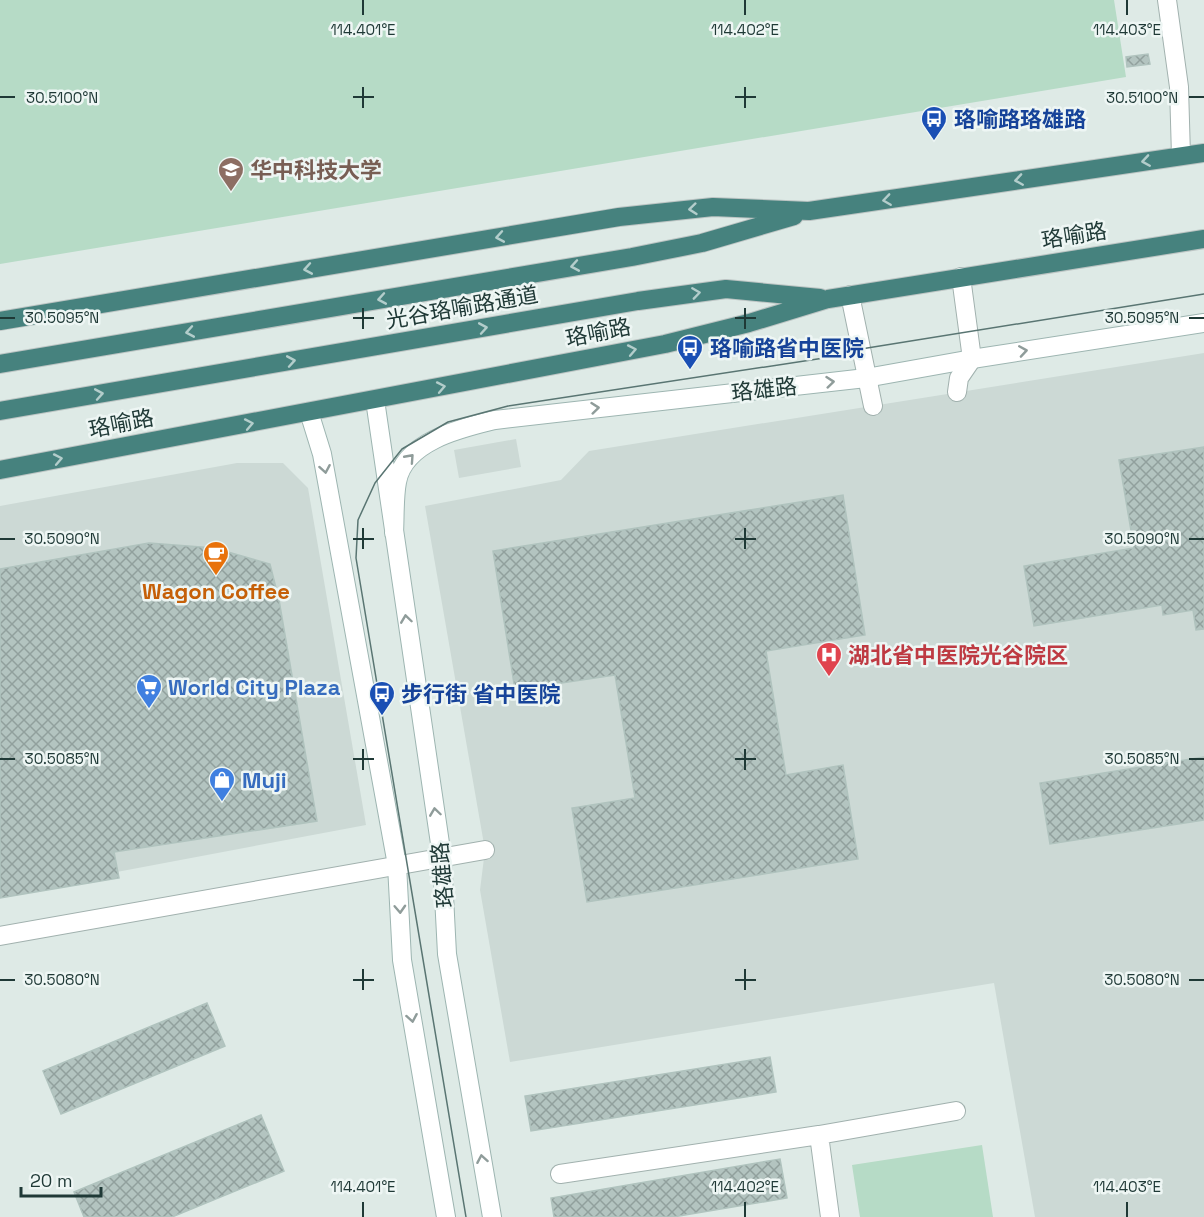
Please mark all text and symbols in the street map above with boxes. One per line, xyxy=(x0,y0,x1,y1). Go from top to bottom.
text: 114.401°E xyxy=(330,20,396,39)
text: 114.402°E xyxy=(711,20,779,39)
text: 114.403°E xyxy=(1093,20,1161,39)
text: 30.5100°N xyxy=(26,88,98,107)
text: 30.5100°N xyxy=(1106,88,1178,107)
bus stop icon: 珞喻路珞雄路 xyxy=(919,104,949,142)
place label: 珞喻路珞雄路 xyxy=(954,105,1086,133)
one-way arrow xyxy=(1141,154,1151,167)
school or university icon: 华中科技大学 xyxy=(216,155,246,193)
place label: 华中科技大学 xyxy=(250,156,382,184)
one-way arrow xyxy=(1014,174,1023,186)
one-way arrow xyxy=(882,193,892,205)
one-way arrow xyxy=(688,202,698,215)
street label: 珞喻路 xyxy=(1039,216,1109,254)
one-way arrow xyxy=(495,230,505,242)
one-way arrow xyxy=(570,260,579,272)
one-way arrow xyxy=(303,262,313,275)
street label: 光谷珞喻路通道 xyxy=(384,280,540,334)
one-way arrow xyxy=(692,287,701,300)
one-way arrow xyxy=(378,292,388,305)
text: 30.5095°N xyxy=(25,308,99,327)
text: 30.5095°N xyxy=(1105,308,1179,327)
street label: 珞喻路 xyxy=(563,312,633,352)
one-way arrow xyxy=(479,322,488,334)
one-way arrow xyxy=(186,325,195,337)
bus stop icon: 珞喻路省中医院 xyxy=(675,333,705,371)
place label: 珞喻路省中医院 xyxy=(710,334,864,362)
one-way arrow xyxy=(627,344,637,357)
one-way arrow xyxy=(1018,346,1027,358)
one-way arrow xyxy=(287,355,296,367)
street label: 珞雄路 xyxy=(730,372,798,406)
one-way arrow xyxy=(826,376,835,389)
one-way arrow xyxy=(435,381,445,394)
one-way arrow xyxy=(94,388,104,401)
street label: 珞喻路 xyxy=(86,403,156,443)
one-way arrow xyxy=(590,403,599,415)
one-way arrow xyxy=(245,418,254,430)
one-way arrow xyxy=(52,453,62,466)
one-way arrow xyxy=(403,454,414,465)
one-way arrow xyxy=(318,463,331,473)
text: 30.5090°N xyxy=(24,529,100,548)
text: 30.5090°N xyxy=(1104,529,1180,548)
cafe icon: Wagon Coffee xyxy=(201,539,231,577)
place label: Wagon Coffee xyxy=(142,577,290,605)
one-way arrow xyxy=(401,615,413,624)
hospital icon: 湖北省中医院光谷院区 xyxy=(814,640,844,678)
place label: 湖北省中医院光谷院区 xyxy=(848,641,1068,669)
supermarket icon: World City Plaza xyxy=(134,672,164,710)
place label: World City Plaza xyxy=(168,673,341,701)
bus stop icon: 步行街 省中医院 xyxy=(367,679,397,717)
place label: 步行街 省中医院 xyxy=(401,680,561,708)
text: 30.5085°N xyxy=(25,749,99,768)
text: 30.5085°N xyxy=(1105,749,1179,768)
shop icon: Muji xyxy=(207,765,237,803)
place label: Muji xyxy=(242,766,287,794)
one-way arrow xyxy=(430,808,442,817)
street label: 珞雄路 xyxy=(425,841,459,909)
one-way arrow xyxy=(393,904,406,913)
text: 30.5080°N xyxy=(24,970,100,989)
text: 30.5080°N xyxy=(1104,970,1180,989)
one-way arrow xyxy=(405,1012,418,1022)
one-way arrow xyxy=(476,1155,489,1165)
scale bar xyxy=(21,1160,100,1198)
text: 20 m xyxy=(30,1169,73,1192)
text: 114.401°E xyxy=(330,1177,396,1196)
text: 114.402°E xyxy=(711,1177,779,1196)
text: 114.403°E xyxy=(1093,1177,1161,1196)

